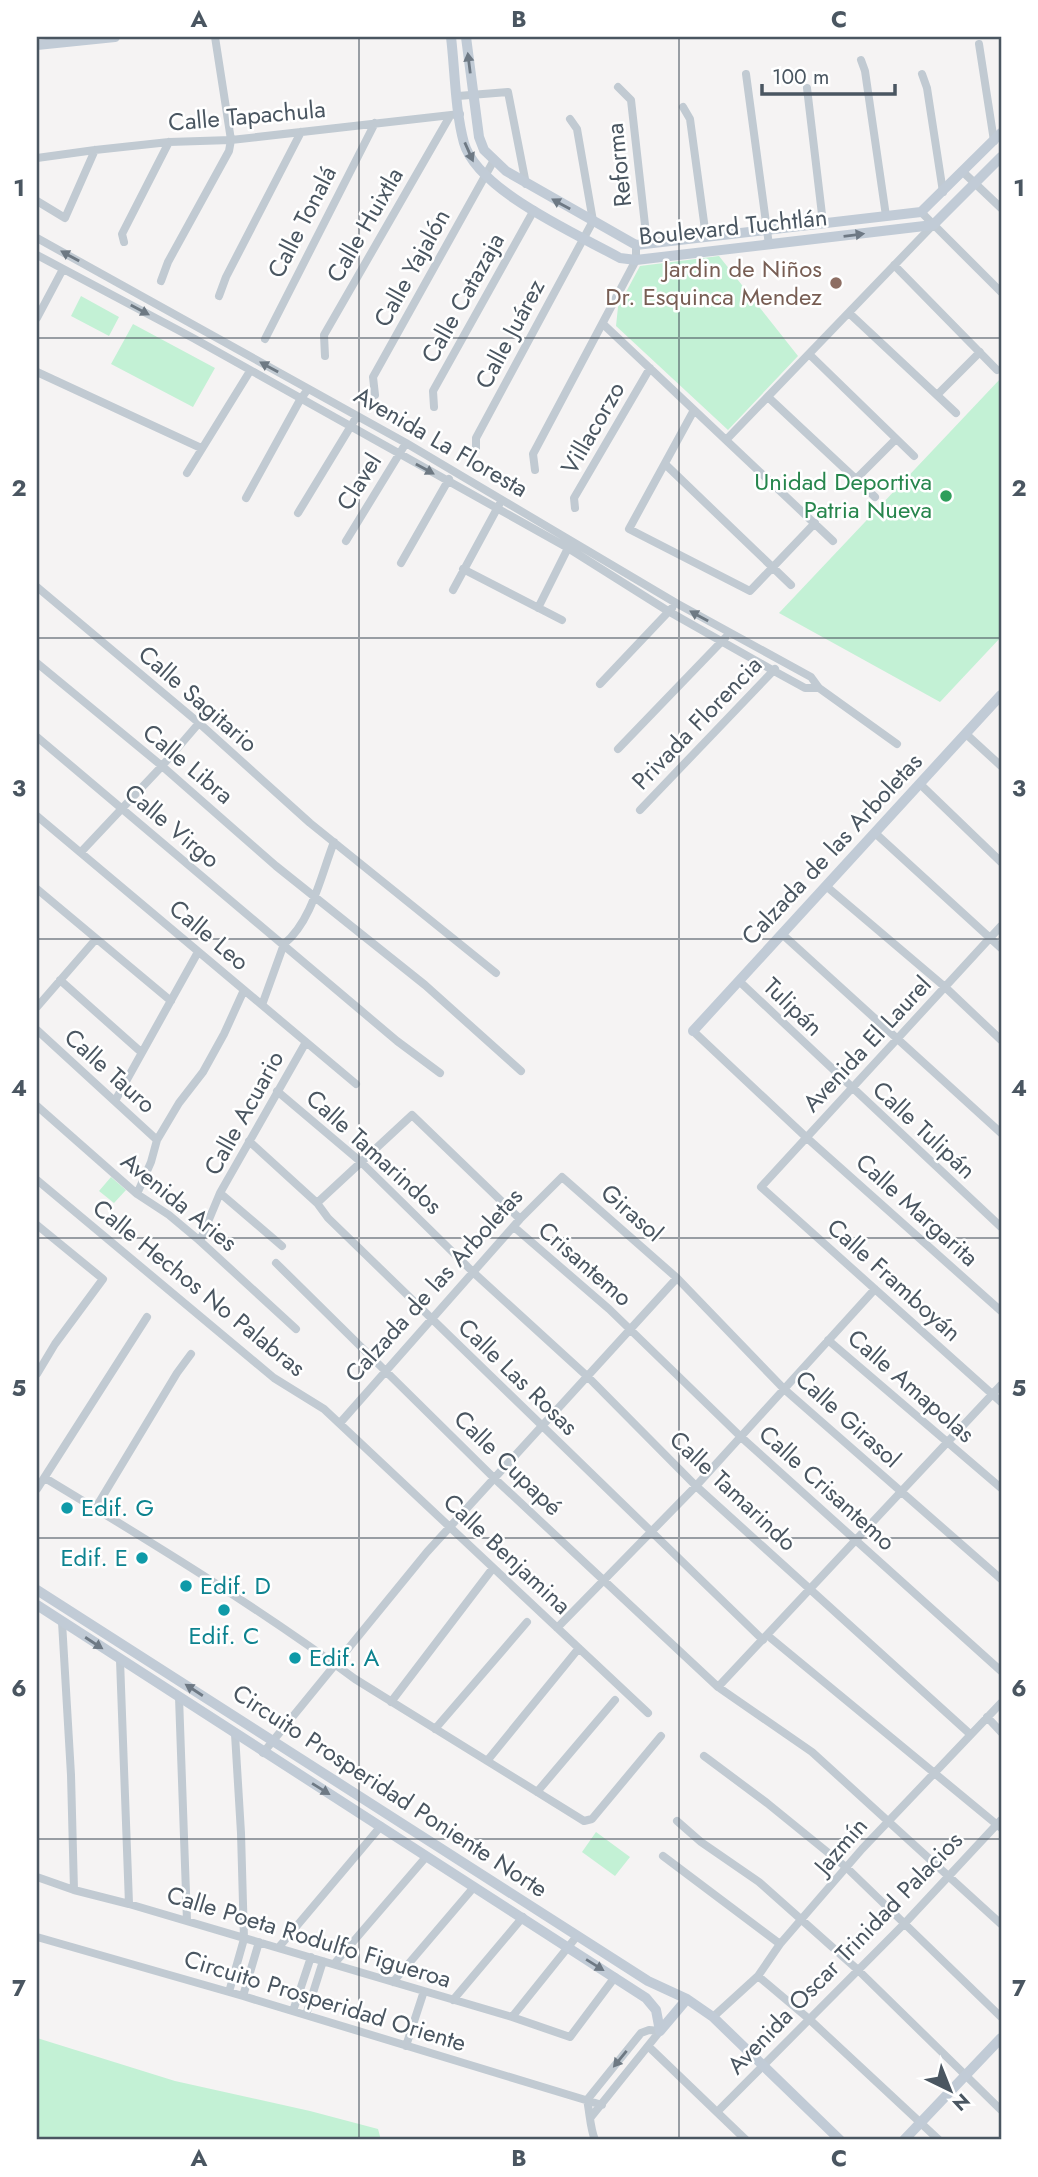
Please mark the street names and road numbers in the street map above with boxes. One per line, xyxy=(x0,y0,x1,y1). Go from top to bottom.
street label: Calle Tapachula xyxy=(167,91,327,140)
street label: Reforma xyxy=(597,121,640,209)
street label: Calle Tonalá xyxy=(258,160,345,284)
street label: Calle Huixtla xyxy=(318,161,412,289)
street label: Boulevard Tuchtlán xyxy=(637,199,829,254)
street label: Calle Yajalón xyxy=(365,202,458,333)
street label: Calle Catazaja xyxy=(412,226,513,369)
street label: Calle Juárez xyxy=(466,273,553,395)
street label: Villacorzo xyxy=(552,375,633,481)
street label: Avenida La Floresta xyxy=(348,377,535,506)
street label: Clavel xyxy=(327,446,390,517)
street label: Calle Sagitario xyxy=(131,637,266,760)
street label: Privada Florencia xyxy=(623,648,770,798)
street label: Calle Libra xyxy=(135,715,241,812)
street label: Calzada de las Arboletas xyxy=(733,745,930,953)
street label: Calle Virgo xyxy=(117,775,228,876)
street label: Calle Leo xyxy=(162,891,257,979)
street label: Avenida El Laurel xyxy=(794,968,939,1120)
street label: Tulipán xyxy=(755,969,831,1044)
street label: Calle Tauro xyxy=(57,1020,164,1121)
street label: Calle Acuario xyxy=(195,1044,292,1181)
street label: Calle Tulipán xyxy=(865,1072,984,1187)
street label: Calle Tamarindos xyxy=(298,1081,450,1222)
street label: Avenida Aries xyxy=(114,1144,245,1260)
street label: Calle Margarita xyxy=(848,1145,986,1274)
street label: Girasol xyxy=(593,1175,671,1250)
street label: Calzada de las Arboletas xyxy=(337,1180,531,1390)
street label: Calle Hechos No Palabras xyxy=(85,1191,313,1385)
street label: Calle Framboyán xyxy=(820,1210,969,1349)
street label: Crisantemo xyxy=(531,1213,640,1314)
street label: Calle Las Rosas xyxy=(450,1310,586,1443)
street label: Calle Amapolas xyxy=(840,1321,983,1451)
street label: Calle Girasol xyxy=(788,1362,909,1476)
street label: Calle Cupapé xyxy=(446,1402,570,1523)
street label: Calle Crisantemo xyxy=(751,1417,903,1559)
street label: Calle Tamarindo xyxy=(662,1422,805,1559)
street label: Calle Benjamina xyxy=(436,1485,579,1622)
street label: Circuito Prosperidad Poniente Norte xyxy=(226,1675,555,1906)
street label: Jazmín xyxy=(804,1809,875,1884)
street label: Avenida Oscar Trinidad Palacios xyxy=(719,1823,970,2082)
street label: Calle Poeta Rodulfo Figueroa xyxy=(163,1877,456,1997)
street label: Circuito Prosperidad Oriente xyxy=(180,1941,471,2060)

